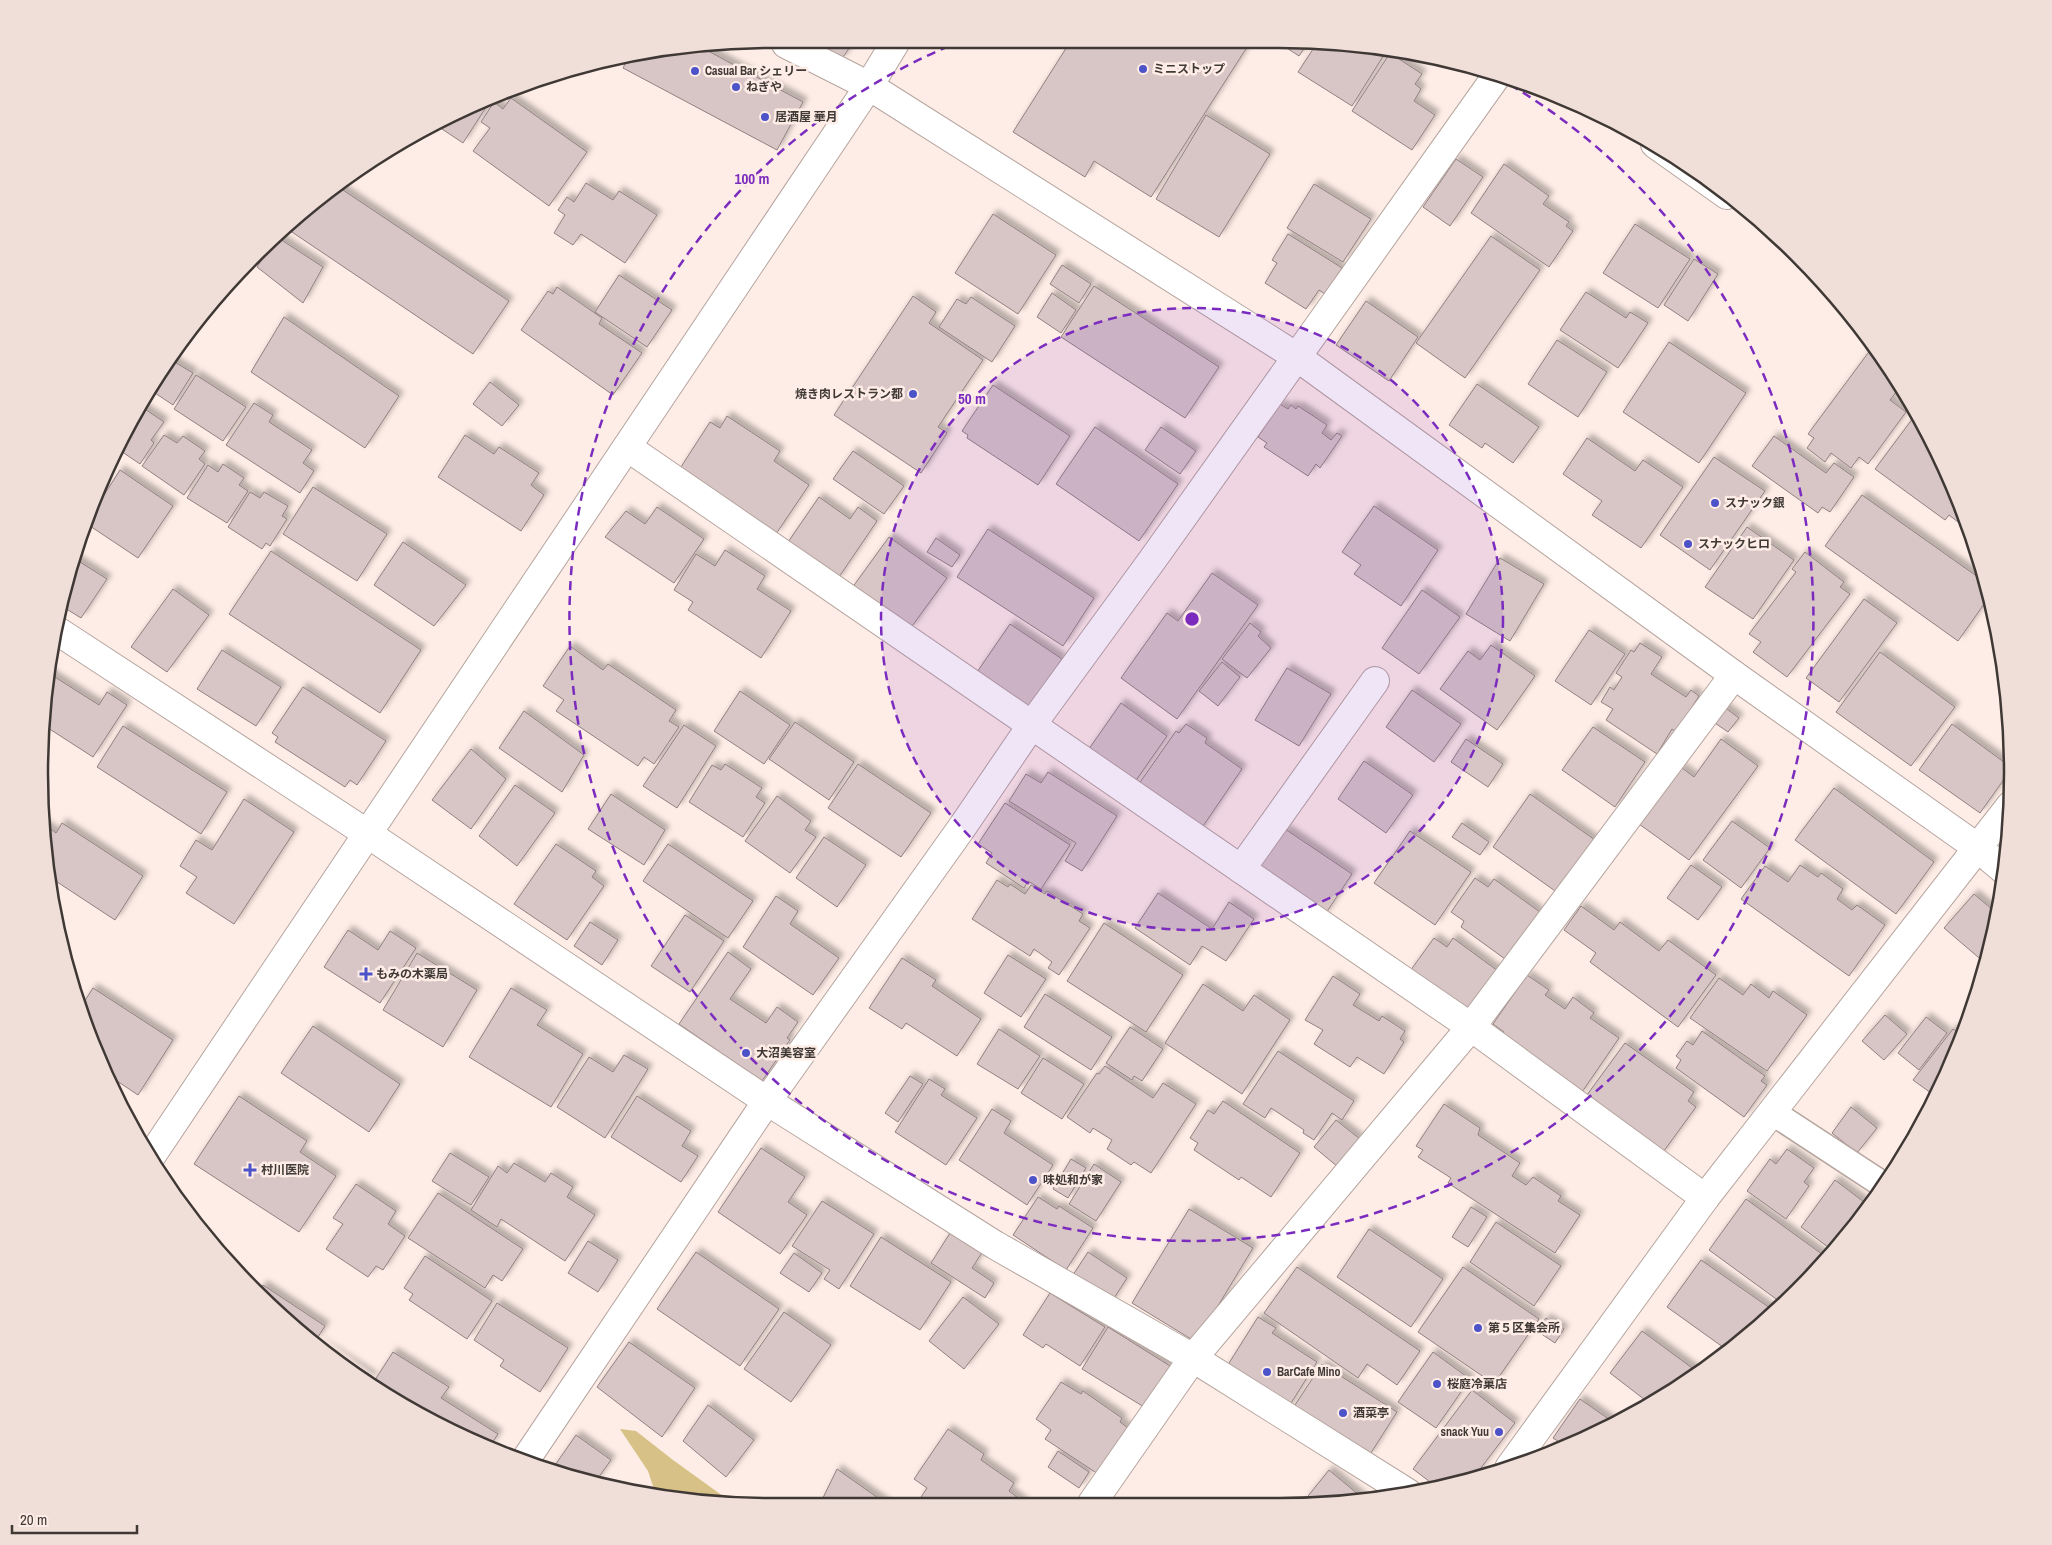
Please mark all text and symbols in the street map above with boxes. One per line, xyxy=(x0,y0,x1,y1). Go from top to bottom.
place label: ミニストップ xyxy=(1153,61,1225,77)
place label: Casual Bar シェリー xyxy=(705,63,807,79)
marker: ミニストップ xyxy=(1137,63,1149,75)
marker: Casual Bar シェリー xyxy=(689,65,701,77)
place label: ねぎや xyxy=(746,79,782,95)
marker: ねぎや xyxy=(730,81,742,93)
place label: 居酒屋 華月 xyxy=(775,109,838,125)
marker: 居酒屋 華月 xyxy=(759,111,771,123)
text: 100 m xyxy=(735,168,769,189)
place label: 焼き肉レストラン都 xyxy=(795,386,903,402)
marker: 焼き肉レストラン都 xyxy=(907,388,919,400)
text: 50 m xyxy=(958,388,986,409)
place label: スナック銀 xyxy=(1725,495,1785,511)
marker: スナック銀 xyxy=(1709,497,1721,509)
place label: スナックヒロ xyxy=(1698,536,1770,552)
marker: スナックヒロ xyxy=(1682,538,1694,550)
centre of rings xyxy=(1183,610,1201,628)
place label: もみの木薬局 xyxy=(376,966,448,982)
marker: もみの木薬局 xyxy=(360,968,372,980)
place label: 大沼美容室 xyxy=(756,1045,816,1061)
marker: 大沼美容室 xyxy=(740,1047,752,1059)
place label: 村川医院 xyxy=(261,1162,309,1178)
marker: 村川医院 xyxy=(243,1163,257,1177)
place label: 味処和が家 xyxy=(1043,1172,1103,1188)
marker: 味処和が家 xyxy=(1027,1174,1039,1186)
place label: 第５区集会所 xyxy=(1488,1320,1560,1336)
marker: 第５区集会所 xyxy=(1472,1322,1484,1334)
place label: BarCafe Mino xyxy=(1277,1364,1340,1380)
marker: BarCafe Mino xyxy=(1261,1366,1273,1378)
place label: 桜庭冷菓店 xyxy=(1447,1376,1507,1392)
marker: 桜庭冷菓店 xyxy=(1431,1378,1443,1390)
place label: 酒菜亭 xyxy=(1353,1405,1389,1421)
marker: 酒菜亭 xyxy=(1337,1407,1349,1419)
place label: snack Yuu xyxy=(1440,1424,1489,1440)
marker: snack Yuu xyxy=(1493,1426,1505,1438)
scale bar xyxy=(12,1502,138,1534)
text: 20 m xyxy=(20,1509,47,1530)

